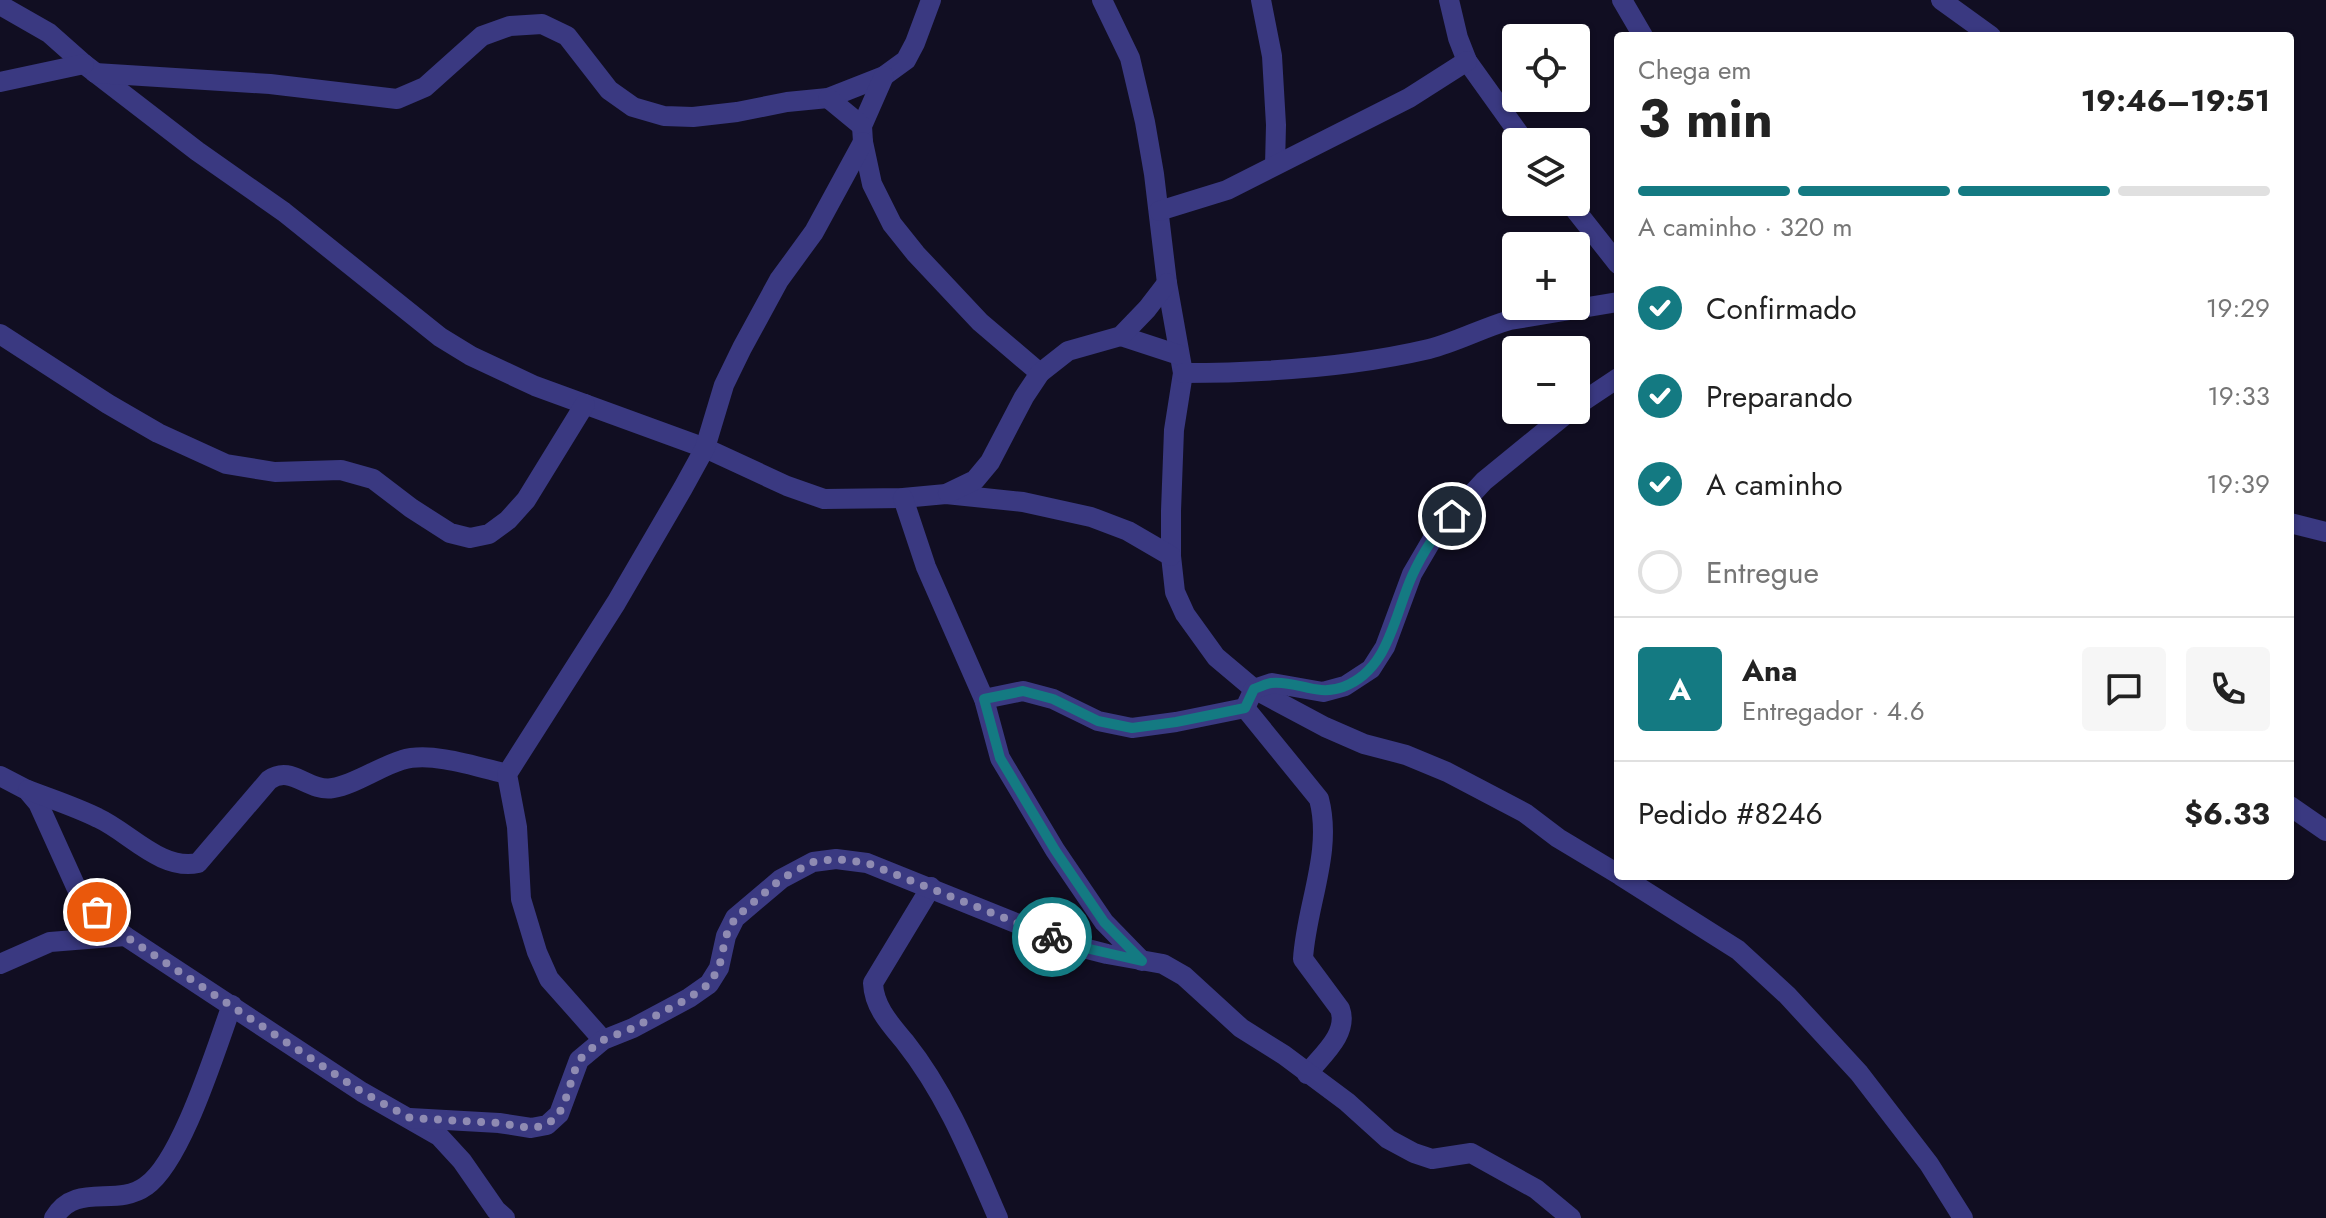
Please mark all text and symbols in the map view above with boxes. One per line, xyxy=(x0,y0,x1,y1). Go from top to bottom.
map controls xyxy=(1502,24,1590,424)
button: locate xyxy=(1502,24,1590,112)
text: Chega em xyxy=(1638,51,1752,89)
text: 19:46–19:51 xyxy=(2081,79,2270,122)
text: 3 min xyxy=(1638,81,1773,157)
button: layers xyxy=(1502,128,1590,216)
text: A caminho · 320 m xyxy=(1638,208,1853,246)
button: + xyxy=(1502,232,1590,320)
icon: check xyxy=(1638,286,1682,330)
text: Confirmado xyxy=(1706,287,1857,330)
text: 19:29 xyxy=(2206,289,2270,327)
button: − xyxy=(1502,336,1590,424)
icon: check xyxy=(1638,374,1682,418)
text: Preparando xyxy=(1706,375,1853,418)
text: 19:33 xyxy=(2207,377,2270,415)
icon: check xyxy=(1638,462,1682,506)
text: A caminho xyxy=(1706,463,1843,506)
text: 19:39 xyxy=(2206,465,2270,503)
pin xyxy=(1418,482,1486,550)
icon: home xyxy=(1430,494,1474,538)
text: Entregue xyxy=(1706,551,1819,594)
button: chat xyxy=(2082,647,2166,731)
button: phone xyxy=(2186,647,2270,731)
text: Ana xyxy=(1742,649,1797,692)
text: A xyxy=(1669,668,1691,711)
text: Entregador · 4.6 xyxy=(1742,692,1925,730)
text: Pedido #8246 xyxy=(1638,792,1823,835)
text: $6.33 xyxy=(2184,792,2270,835)
pin xyxy=(63,878,131,946)
icon: bag xyxy=(75,890,119,934)
courier xyxy=(1012,897,1092,977)
icon: bike xyxy=(1030,915,1074,959)

